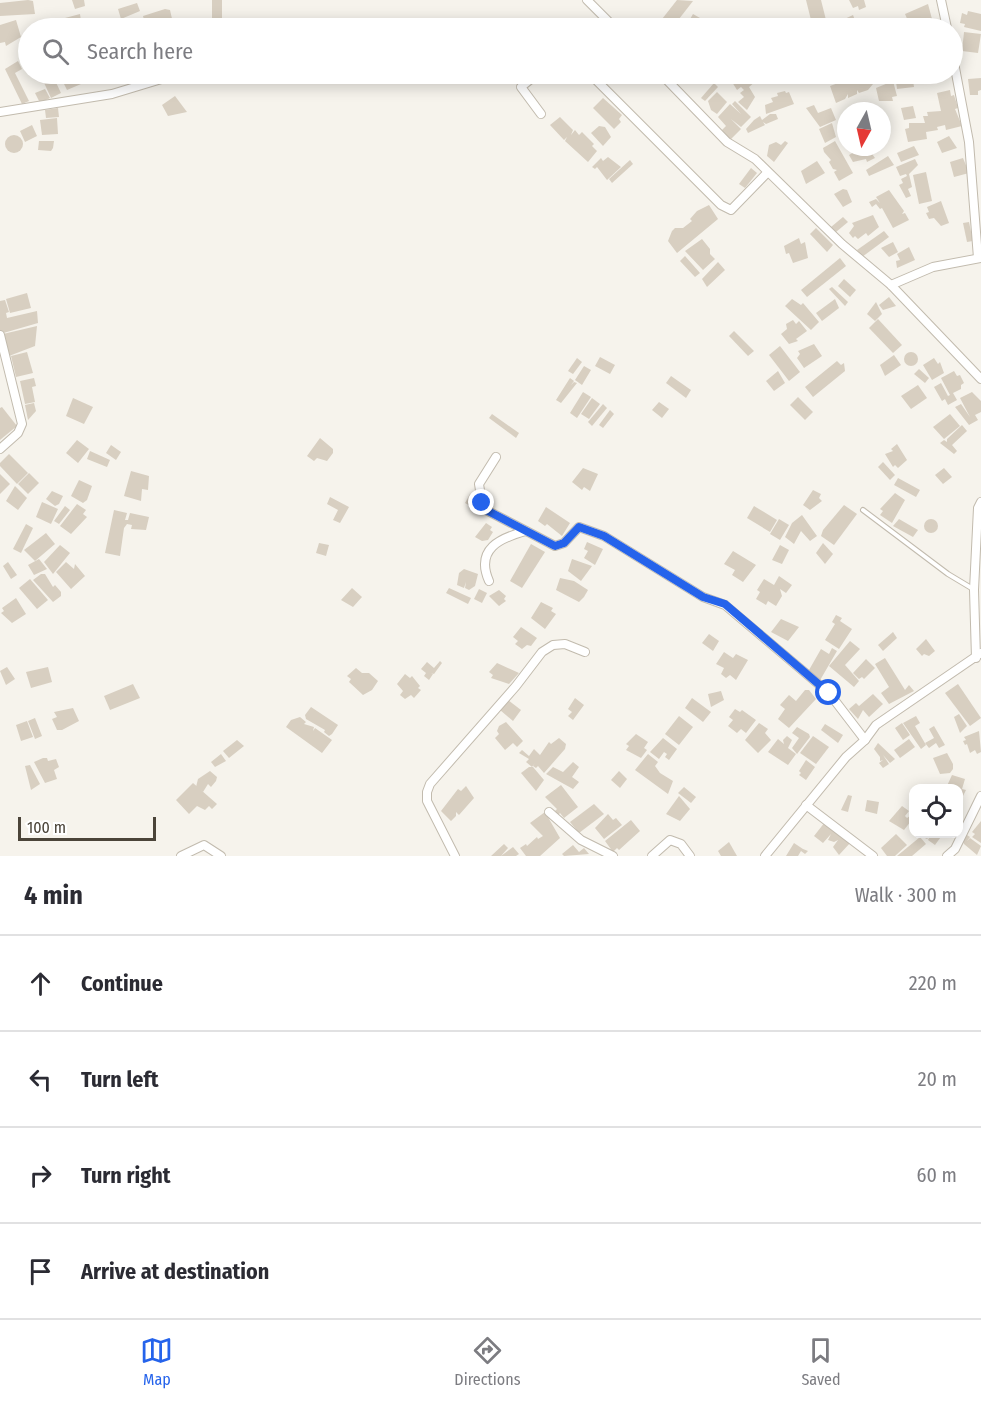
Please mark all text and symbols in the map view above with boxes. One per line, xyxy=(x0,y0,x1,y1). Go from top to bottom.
search box xyxy=(18,18,963,84)
icon: search xyxy=(39,35,72,68)
text: Search here xyxy=(87,38,193,65)
north arrow xyxy=(837,102,891,156)
route end xyxy=(468,489,494,515)
route start xyxy=(815,679,841,705)
map controls xyxy=(909,784,963,838)
button: locate xyxy=(909,784,963,838)
scale bar xyxy=(18,814,156,842)
text: 100 m xyxy=(27,818,66,837)
text: 4 min xyxy=(24,880,83,911)
text: Walk · 300 m xyxy=(855,883,957,907)
icon: ahead xyxy=(24,967,57,1000)
text: Continue xyxy=(81,970,163,997)
text: 220 m xyxy=(909,971,957,995)
icon: left xyxy=(24,1063,57,1096)
text: Turn left xyxy=(81,1066,159,1093)
text: 20 m xyxy=(918,1067,957,1091)
icon: right xyxy=(24,1159,57,1192)
text: Turn right xyxy=(81,1162,170,1189)
text: 60 m xyxy=(917,1163,957,1187)
icon: arrive xyxy=(24,1255,57,1288)
text: Arrive at destination xyxy=(81,1258,269,1285)
tab: Map xyxy=(140,1334,173,1389)
tab: Directions xyxy=(454,1334,521,1389)
tab: Saved xyxy=(801,1334,841,1389)

